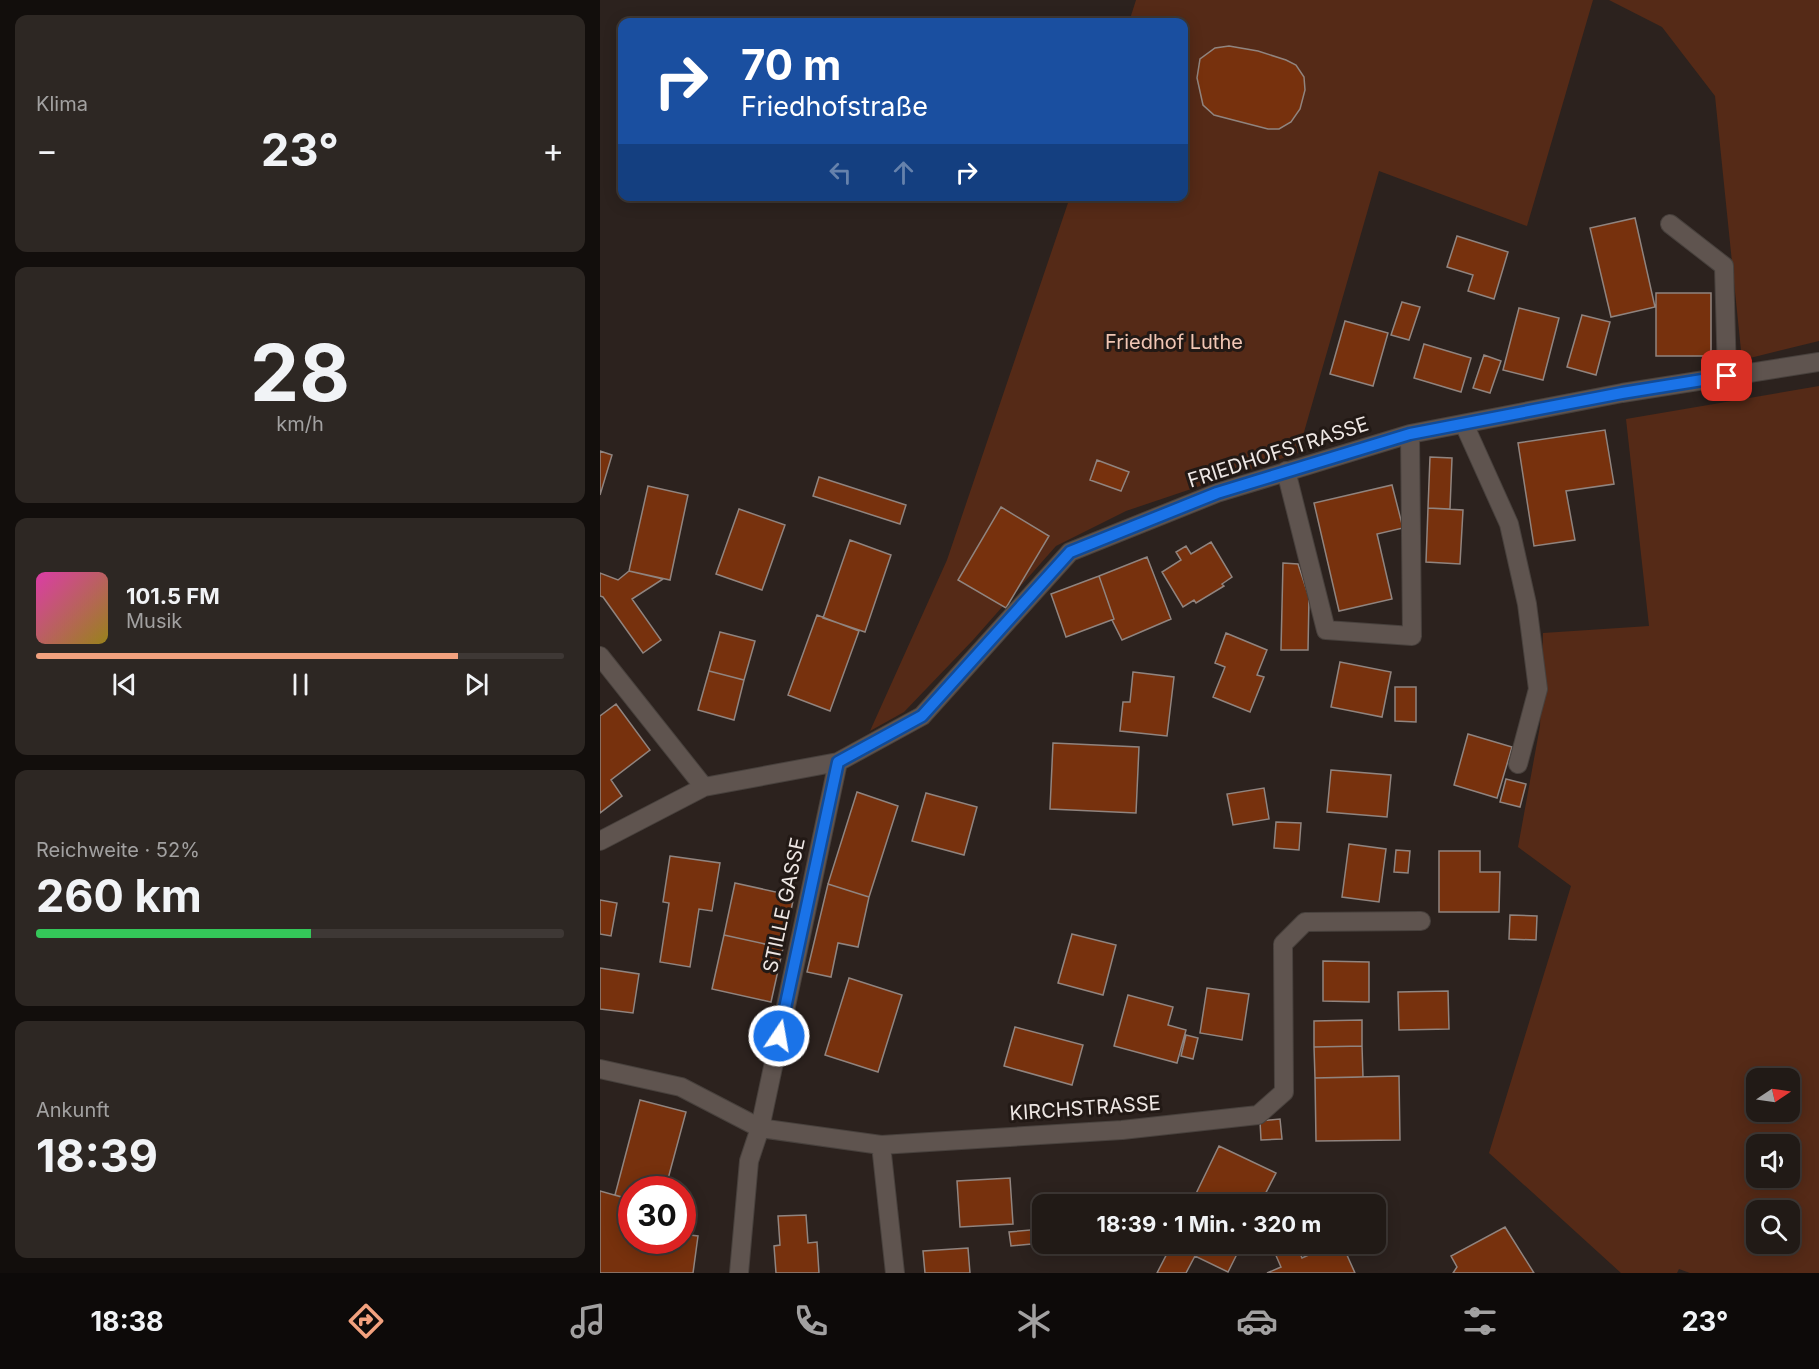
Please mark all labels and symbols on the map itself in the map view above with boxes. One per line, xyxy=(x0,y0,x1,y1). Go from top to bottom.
park label: Friedhof Luthe xyxy=(1105,330,1243,354)
pin xyxy=(1701,350,1752,401)
street label: FRIEDHOFSTRASSE xyxy=(1185,411,1371,493)
street label: STILLE GASSE xyxy=(758,835,810,975)
position arrow xyxy=(747,1004,811,1068)
north arrow xyxy=(1746,1068,1800,1122)
street label: KIRCHSTRASSE xyxy=(1009,1091,1161,1125)
speed limit sign: 30 xyxy=(618,1176,696,1254)

